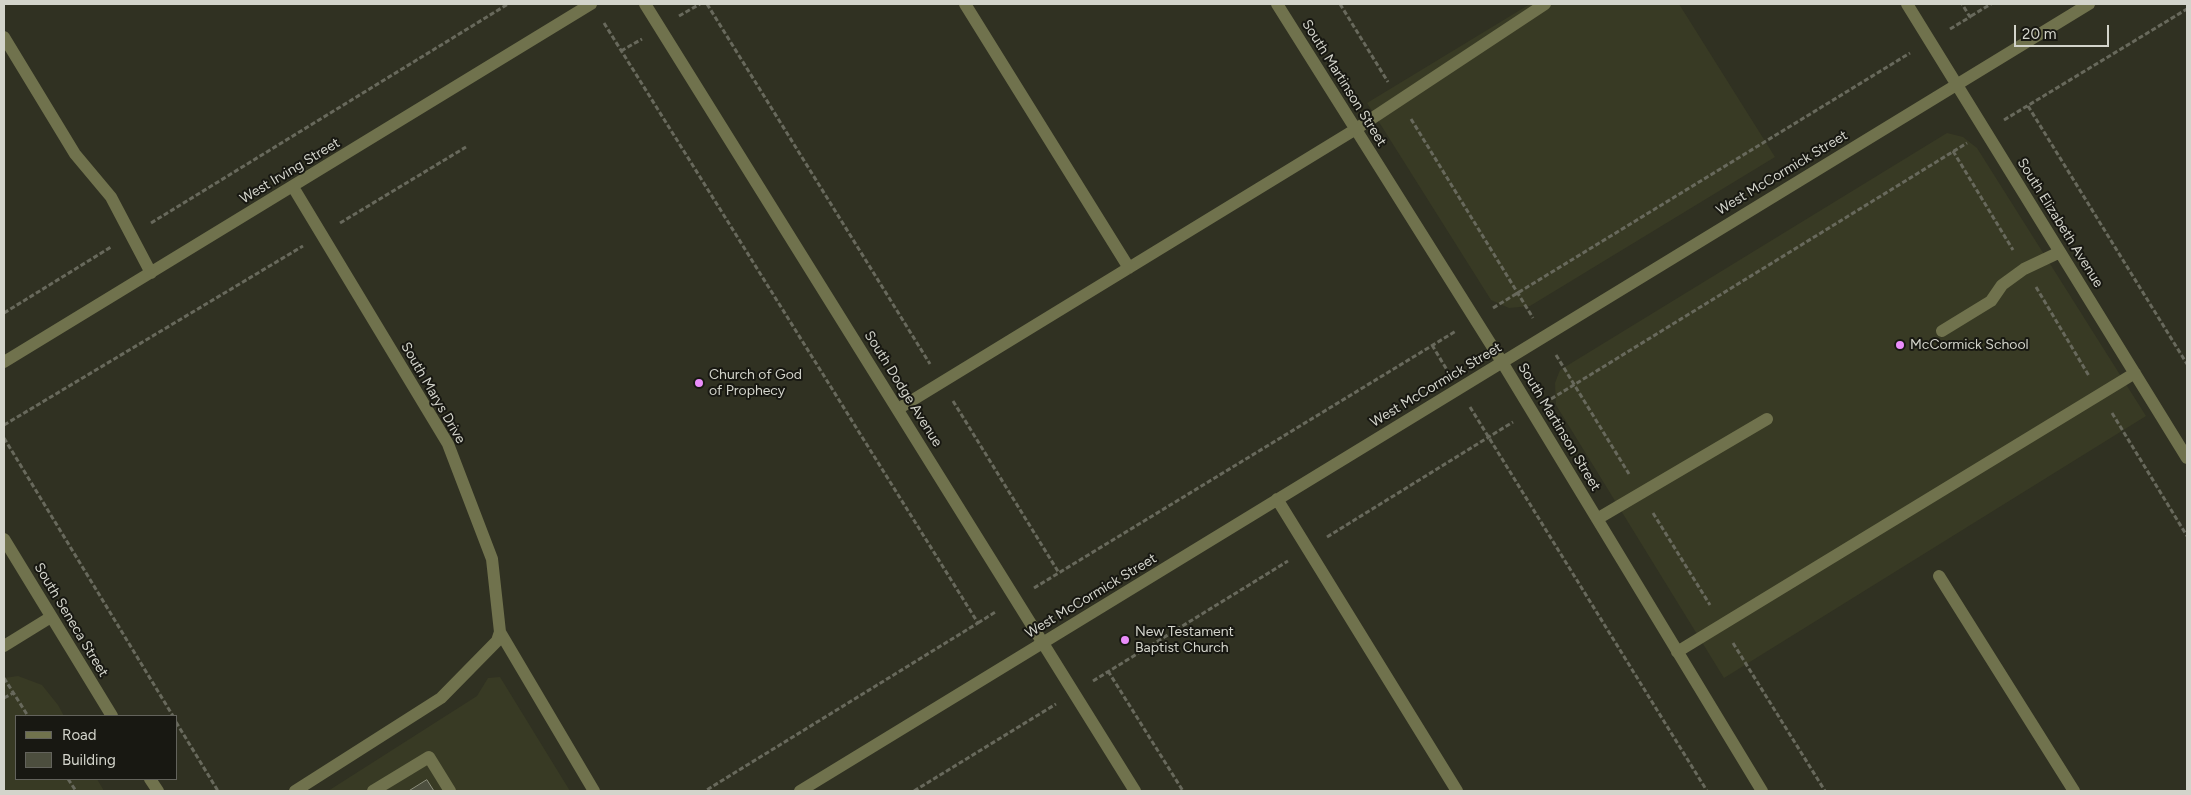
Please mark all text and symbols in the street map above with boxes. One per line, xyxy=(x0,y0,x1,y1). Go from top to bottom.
scale bar xyxy=(2016,15,2111,47)
street label: South Martinson Street xyxy=(1298,17,1390,149)
text: 20 m xyxy=(2022,25,2056,43)
street label: West McCormick Street xyxy=(1713,127,1851,219)
street label: West Irving Street xyxy=(237,135,343,207)
street label: South Elizabeth Avenue xyxy=(2013,155,2107,291)
street label: South Dodge Avenue xyxy=(860,328,946,450)
place label: McCormick School xyxy=(1910,337,2029,353)
street label: South Marys Drive xyxy=(397,339,469,447)
street label: West McCormick Street xyxy=(1367,339,1505,431)
marker: McCormick School xyxy=(1894,339,1906,351)
street label: South Martinson Street xyxy=(1514,360,1604,494)
place label: Church of God of Prophecy xyxy=(709,367,802,400)
marker: Church of God of Prophecy xyxy=(693,377,705,389)
street label: West McCormick Street xyxy=(1022,550,1160,642)
street label: South Seneca Street xyxy=(30,560,112,680)
place label: New Testament Baptist Church xyxy=(1135,624,1234,656)
marker: New Testament Baptist Church xyxy=(1119,634,1131,646)
legend xyxy=(15,715,178,780)
text: Road xyxy=(62,726,97,744)
text: Building xyxy=(62,751,116,769)

